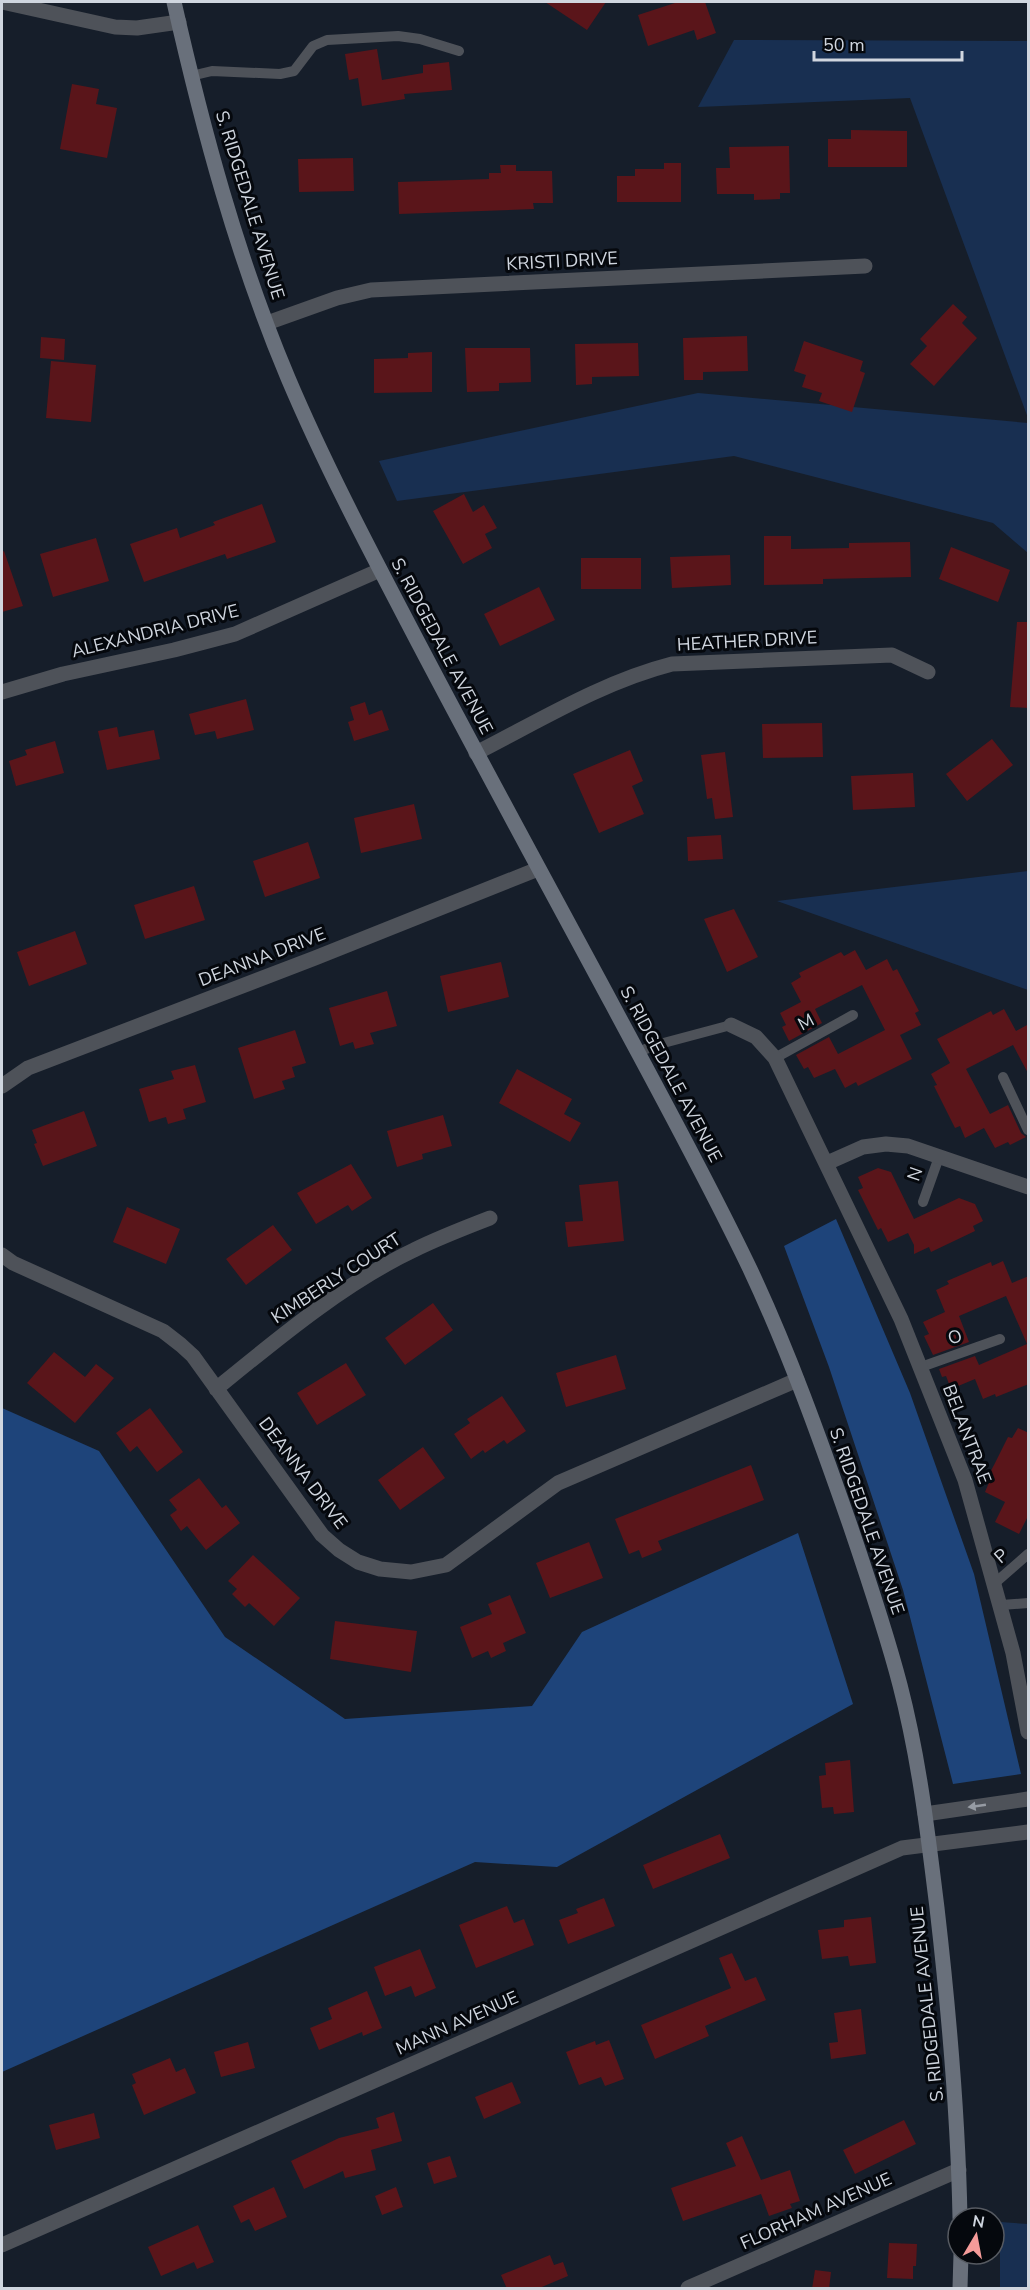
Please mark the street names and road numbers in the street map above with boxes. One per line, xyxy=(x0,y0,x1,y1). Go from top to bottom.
street label: S. RIDGEDALE AVENUE xyxy=(210,108,290,302)
street label: KRISTI DRIVE xyxy=(506,246,618,276)
street label: S. RIDGEDALE AVENUE xyxy=(385,554,499,738)
street label: ALEXANDRIA DRIVE xyxy=(69,599,241,663)
street label: HEATHER DRIVE xyxy=(676,625,818,657)
street label: DEANNA DRIVE xyxy=(195,922,329,992)
street label: S. RIDGEDALE AVENUE xyxy=(614,982,728,1166)
street label: M xyxy=(794,1008,818,1036)
street label: N xyxy=(901,1164,929,1184)
street label: KIMBERLY COURT xyxy=(267,1227,406,1329)
street label: O xyxy=(944,1323,966,1351)
street label: BELANTRAE xyxy=(937,1381,997,1487)
street label: DEANNA DRIVE xyxy=(253,1412,353,1534)
street label: S. RIDGEDALE AVENUE xyxy=(824,1424,910,1618)
street label: P xyxy=(989,1543,1013,1569)
street label: S. RIDGEDALE AVENUE xyxy=(905,1905,949,2103)
street label: MANN AVENUE xyxy=(392,1985,522,2061)
street label: FLORHAM AVENUE xyxy=(736,2167,896,2255)

